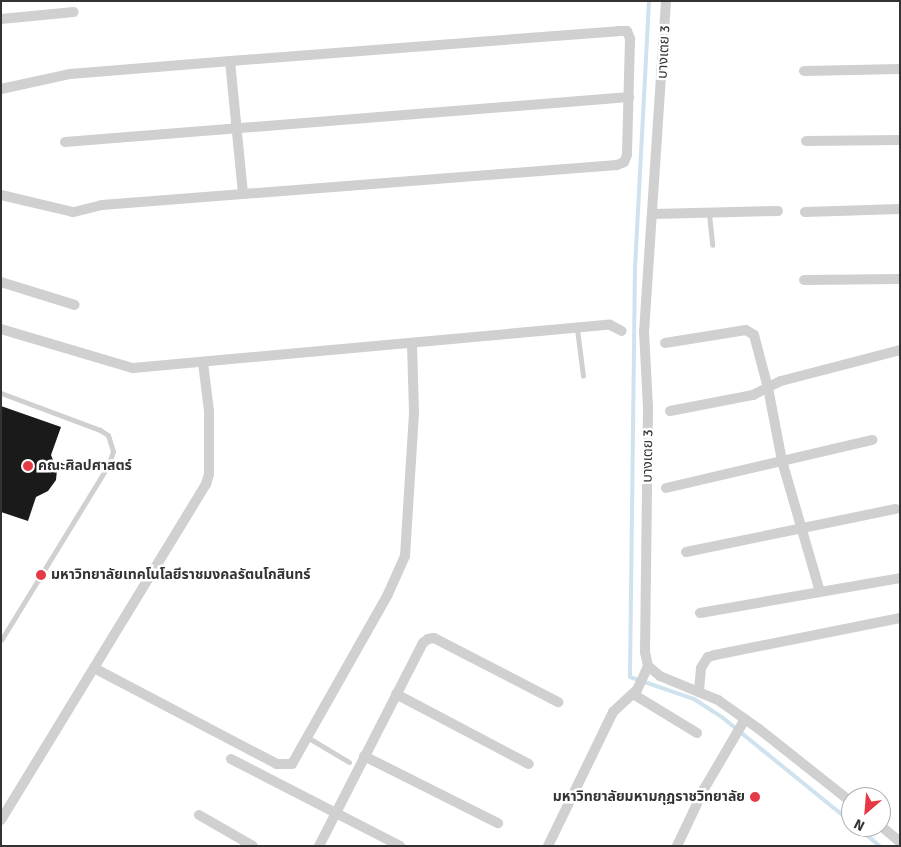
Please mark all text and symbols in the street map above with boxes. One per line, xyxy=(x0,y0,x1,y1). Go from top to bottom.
street label: บางเตย 3 xyxy=(654,25,674,79)
street label: บางเตย 3 xyxy=(639,429,657,483)
place label: คณะศิลปศาสตร์ xyxy=(38,458,132,474)
marker: คณะศิลปศาสตร์ xyxy=(22,460,34,472)
place label: มหาวิทยาลัยเทคโนโลยีราชมงคลรัตนโกสินทร์ xyxy=(51,567,311,583)
marker: มหาวิทยาลัยเทคโนโลยีราชมงคลรัตนโกสินทร์ xyxy=(35,569,47,581)
north arrow xyxy=(841,787,891,837)
place label: มหาวิทยาลัยมหามกุฏราชวิทยาลัย xyxy=(553,789,745,805)
marker: มหาวิทยาลัยมหามกุฏราชวิทยาลัย xyxy=(749,791,761,803)
text: N xyxy=(851,815,868,835)

